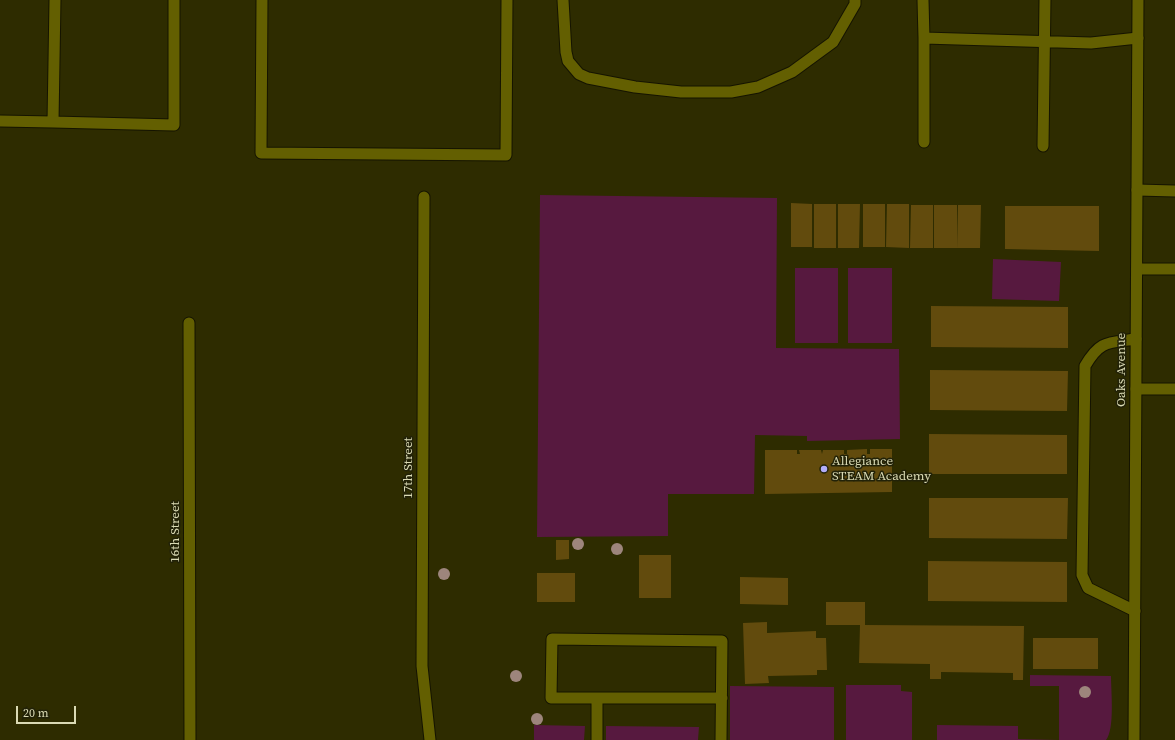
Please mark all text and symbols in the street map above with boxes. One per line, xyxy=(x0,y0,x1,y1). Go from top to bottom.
street label: Oaks Avenue xyxy=(1114,333,1130,407)
street label: 17th Street xyxy=(401,437,417,499)
place label: Allegiance STEAM Academy xyxy=(832,454,931,485)
marker: Allegiance STEAM Academy xyxy=(819,464,829,474)
street label: 16th Street xyxy=(168,501,184,563)
scale bar xyxy=(18,698,78,724)
text: 20 m xyxy=(23,705,49,721)

